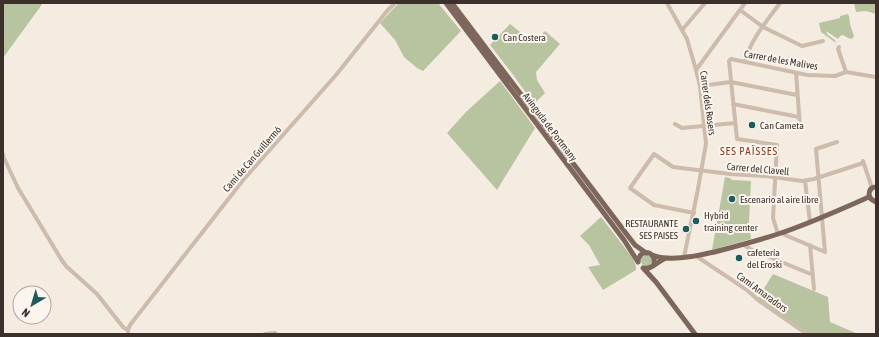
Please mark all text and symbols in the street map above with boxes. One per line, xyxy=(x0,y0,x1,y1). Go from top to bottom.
marker: Can Costera xyxy=(490,32,500,42)
place label: Can Costera xyxy=(503,32,546,43)
street label: Carrer de les Malives xyxy=(743,48,819,72)
street label: Carrer dels Rosers xyxy=(698,70,718,136)
street label: Avinguda de Portmany xyxy=(521,91,579,163)
marker: Can Cameta xyxy=(747,120,757,130)
place label: Can Cameta xyxy=(760,120,804,131)
street label: Camí de Can Guillermó xyxy=(221,124,284,194)
district label: SES PAÏSSES xyxy=(720,145,778,157)
street label: Carrer del Clavell xyxy=(726,161,790,177)
marker: Escenario al aire libre xyxy=(727,194,737,204)
place label: Escenario al aire libre xyxy=(740,194,819,205)
place label: Hybrid training center xyxy=(704,210,759,233)
marker: Hybrid training center xyxy=(691,216,701,226)
place label: RESTAURANTE SES PAISES xyxy=(625,218,679,241)
marker: RESTAURANTE SES PAISES xyxy=(681,224,691,234)
place label: cafetería del Eroski xyxy=(747,247,782,270)
marker: cafetería del Eroski xyxy=(734,253,744,263)
street label: Camí Amaradors xyxy=(734,270,790,314)
north arrow xyxy=(12,285,52,325)
text: N xyxy=(20,306,32,320)

